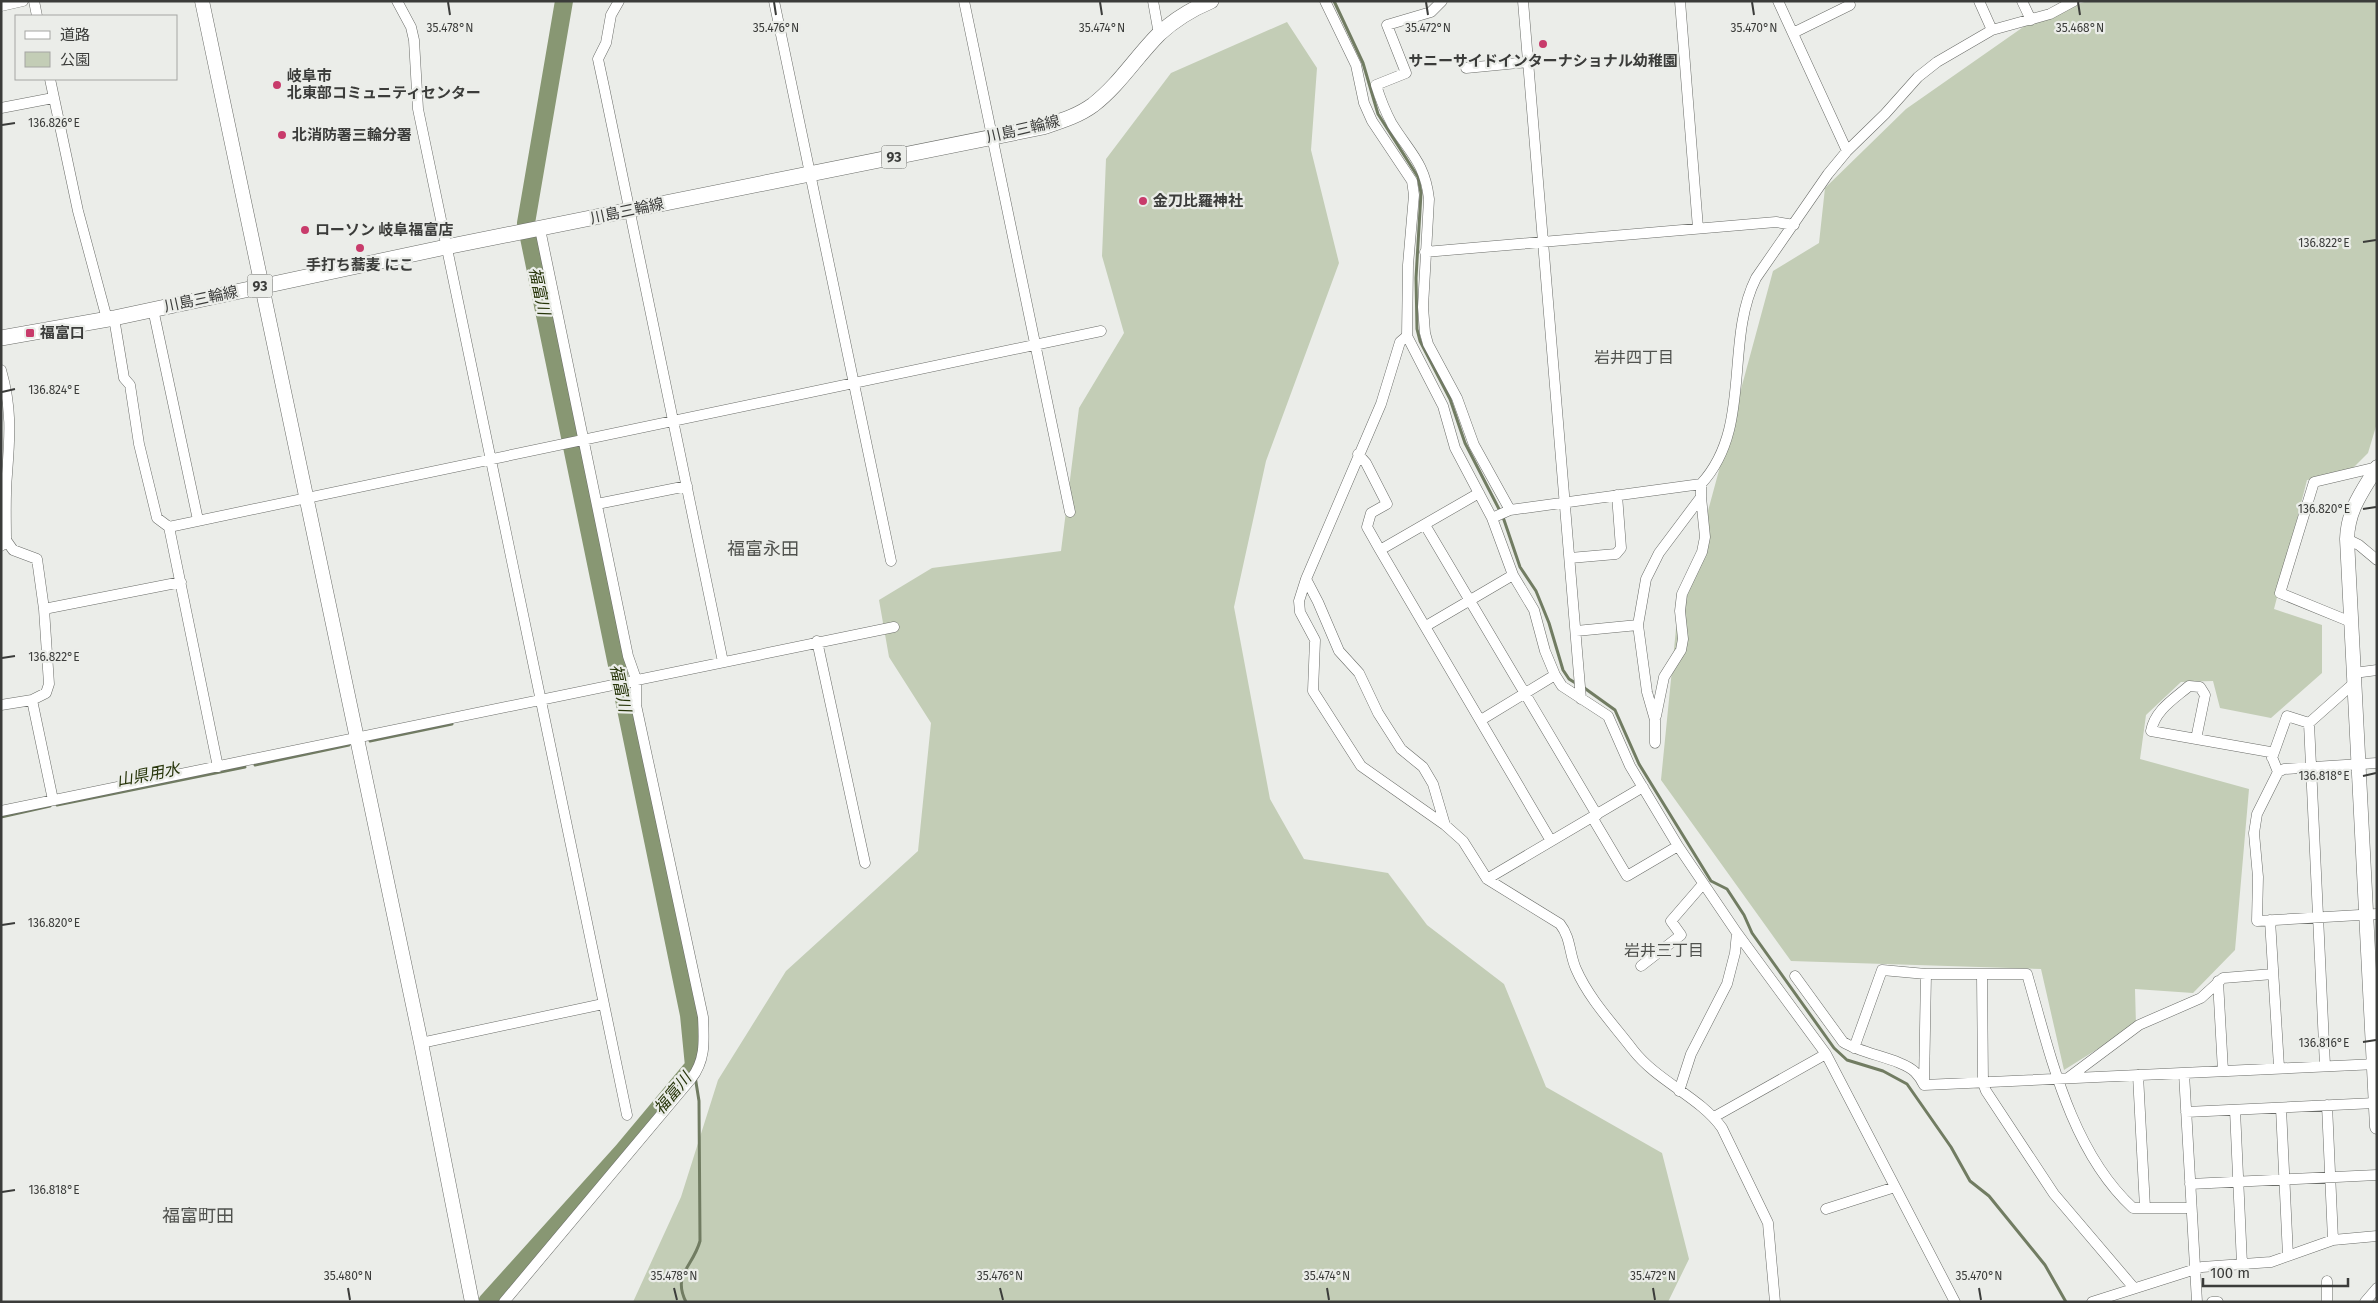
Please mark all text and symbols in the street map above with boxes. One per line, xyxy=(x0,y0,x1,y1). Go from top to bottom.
legend xyxy=(15,15,178,80)
text: 35.478°N xyxy=(427,21,473,35)
text: 35.476°N xyxy=(753,21,799,35)
text: 35.474°N xyxy=(1079,21,1125,35)
text: 35.472°N xyxy=(1405,21,1451,35)
text: 35.470°N xyxy=(1731,21,1777,35)
text: 35.468°N xyxy=(2056,21,2104,35)
text: 道路 xyxy=(60,26,90,44)
marker: サニーサイドインターナショナル幼稚園 xyxy=(1537,38,1549,50)
text: 公園 xyxy=(60,51,90,69)
place label: サニーサイドインターナショナル幼稚園 xyxy=(1408,52,1678,70)
place label: 岐阜市 北東部コミュニティセンター xyxy=(287,67,481,102)
marker: 岐阜市 北東部コミュニティセンター xyxy=(271,79,283,91)
street label: 川島三輪線 xyxy=(984,112,1062,146)
text: 136.826°E xyxy=(28,116,80,130)
place label: 北消防署三輪分署 xyxy=(292,126,412,144)
marker: 北消防署三輪分署 xyxy=(276,129,288,141)
road number: 93 xyxy=(882,146,906,168)
place label: 金刀比羅神社 xyxy=(1153,192,1243,210)
street label: 川島三輪線 xyxy=(588,194,666,228)
marker: 金刀比羅神社 xyxy=(1137,195,1149,207)
place label: ローソン 岐阜福富店 xyxy=(315,221,454,239)
marker: ローソン 岐阜福富店 xyxy=(299,224,311,236)
text: 136.822°E xyxy=(2298,236,2350,250)
marker: 手打ち蕎麦 にこ xyxy=(354,242,366,254)
place label: 手打ち蕎麦 にこ xyxy=(306,256,414,274)
water label: 福富川 xyxy=(525,266,554,319)
road number: 93 xyxy=(248,274,272,298)
street label: 川島三輪線 xyxy=(162,282,240,316)
place label: 福富口 xyxy=(39,324,85,342)
marker: 福富口 xyxy=(24,327,36,339)
district label: 岩井四丁目 xyxy=(1594,348,1674,367)
text: 136.824°E xyxy=(28,383,80,397)
text: 136.820°E xyxy=(2298,502,2350,516)
district label: 福富永田 xyxy=(727,538,799,560)
text: 136.822°E xyxy=(28,650,80,664)
water label: 福富川 xyxy=(606,663,635,716)
water label: 山県用水 xyxy=(115,759,183,790)
text: 136.818°E xyxy=(2298,769,2350,783)
text: 136.820°E xyxy=(28,916,80,930)
district label: 岩井三丁目 xyxy=(1624,941,1704,960)
text: 136.816°E xyxy=(2299,1036,2349,1050)
water label: 福富川 xyxy=(650,1067,696,1118)
text: 136.818°E xyxy=(28,1183,80,1197)
district label: 福富町田 xyxy=(162,1205,234,1227)
scale bar xyxy=(2203,1256,2348,1288)
text: 100 m xyxy=(2210,1264,2250,1282)
text: 35.480°N xyxy=(324,1269,372,1283)
text: 35.478°N xyxy=(651,1269,697,1283)
text: 35.476°N xyxy=(977,1269,1023,1283)
text: 35.474°N xyxy=(1304,1269,1350,1283)
text: 35.472°N xyxy=(1630,1269,1676,1283)
text: 35.470°N xyxy=(1956,1269,2002,1283)

